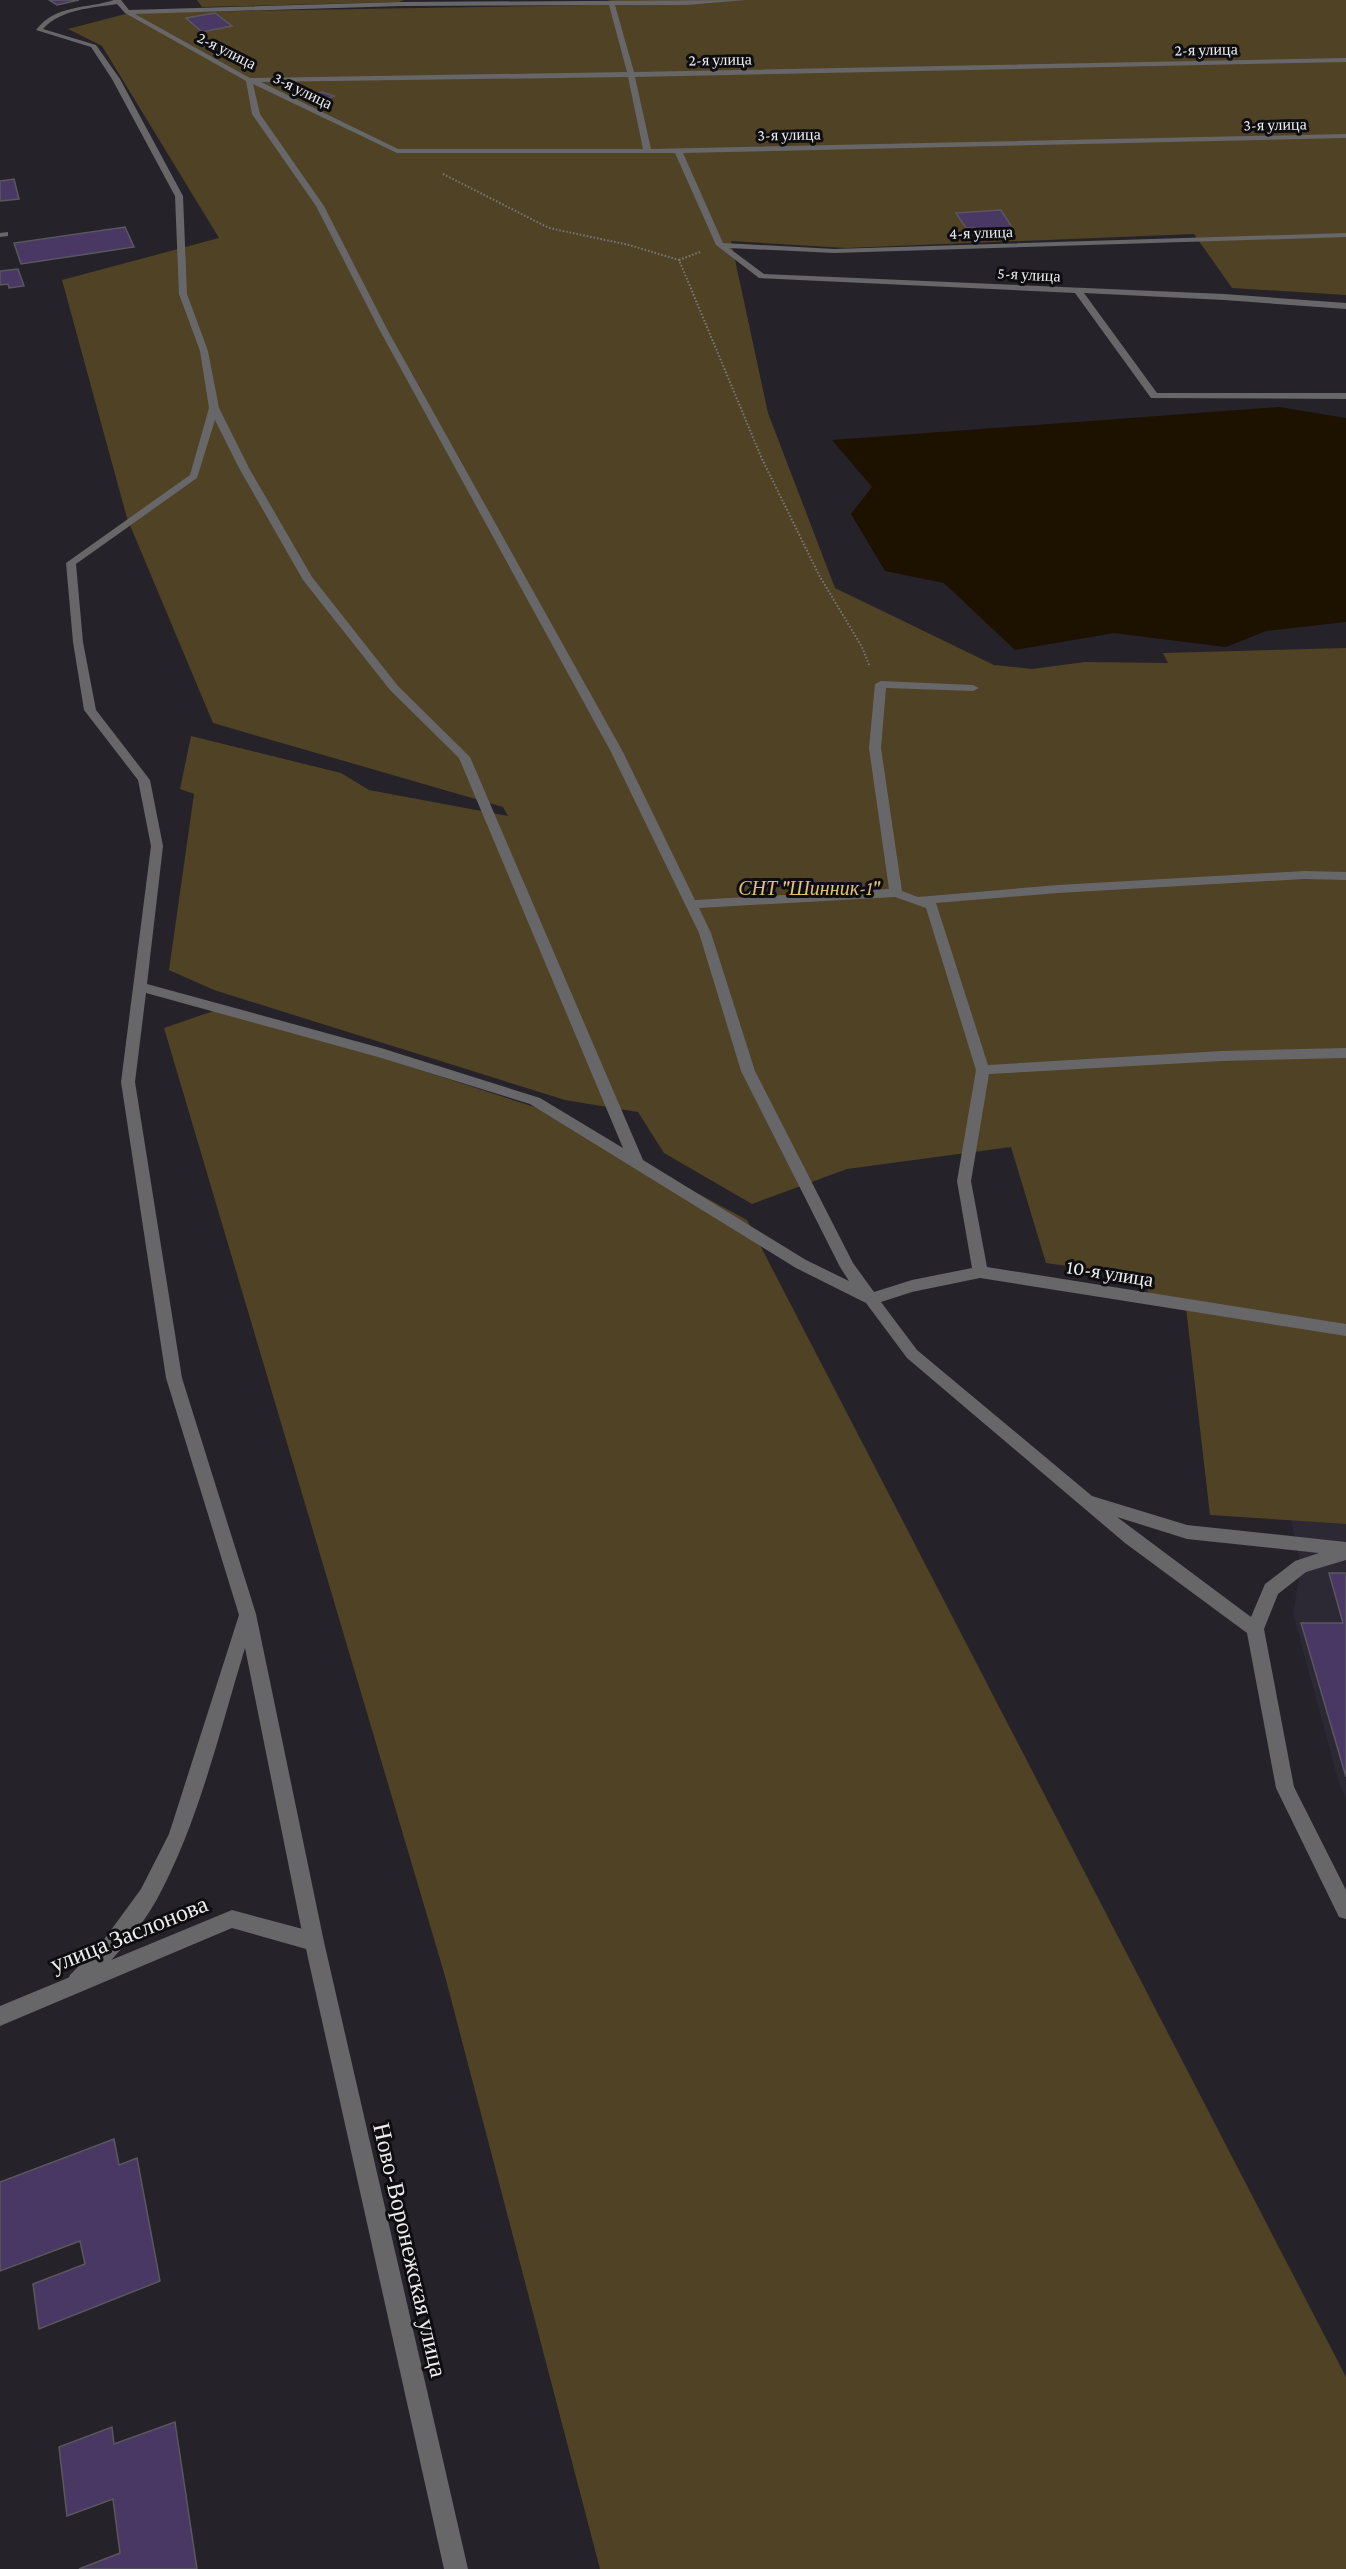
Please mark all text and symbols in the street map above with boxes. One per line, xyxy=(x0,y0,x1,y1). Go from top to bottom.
street label: 2-я улица xyxy=(194,28,259,73)
street label: 2-я улица xyxy=(1174,40,1238,60)
street label: 2-я улица xyxy=(688,50,752,70)
street label: 3-я улица xyxy=(270,69,335,113)
street label: 3-я улица xyxy=(1243,115,1307,135)
street label: 3-я улица xyxy=(757,125,821,145)
street label: 4-я улица xyxy=(949,223,1013,243)
street label: 5-я улица xyxy=(997,264,1061,286)
park label: СНТ "Шинник-1" xyxy=(738,877,881,899)
street label: 10-я улица xyxy=(1065,1255,1155,1292)
street label: улица Заслонова xyxy=(46,1890,212,1977)
street label: Ново-Воронежская улица xyxy=(368,2120,453,2380)

